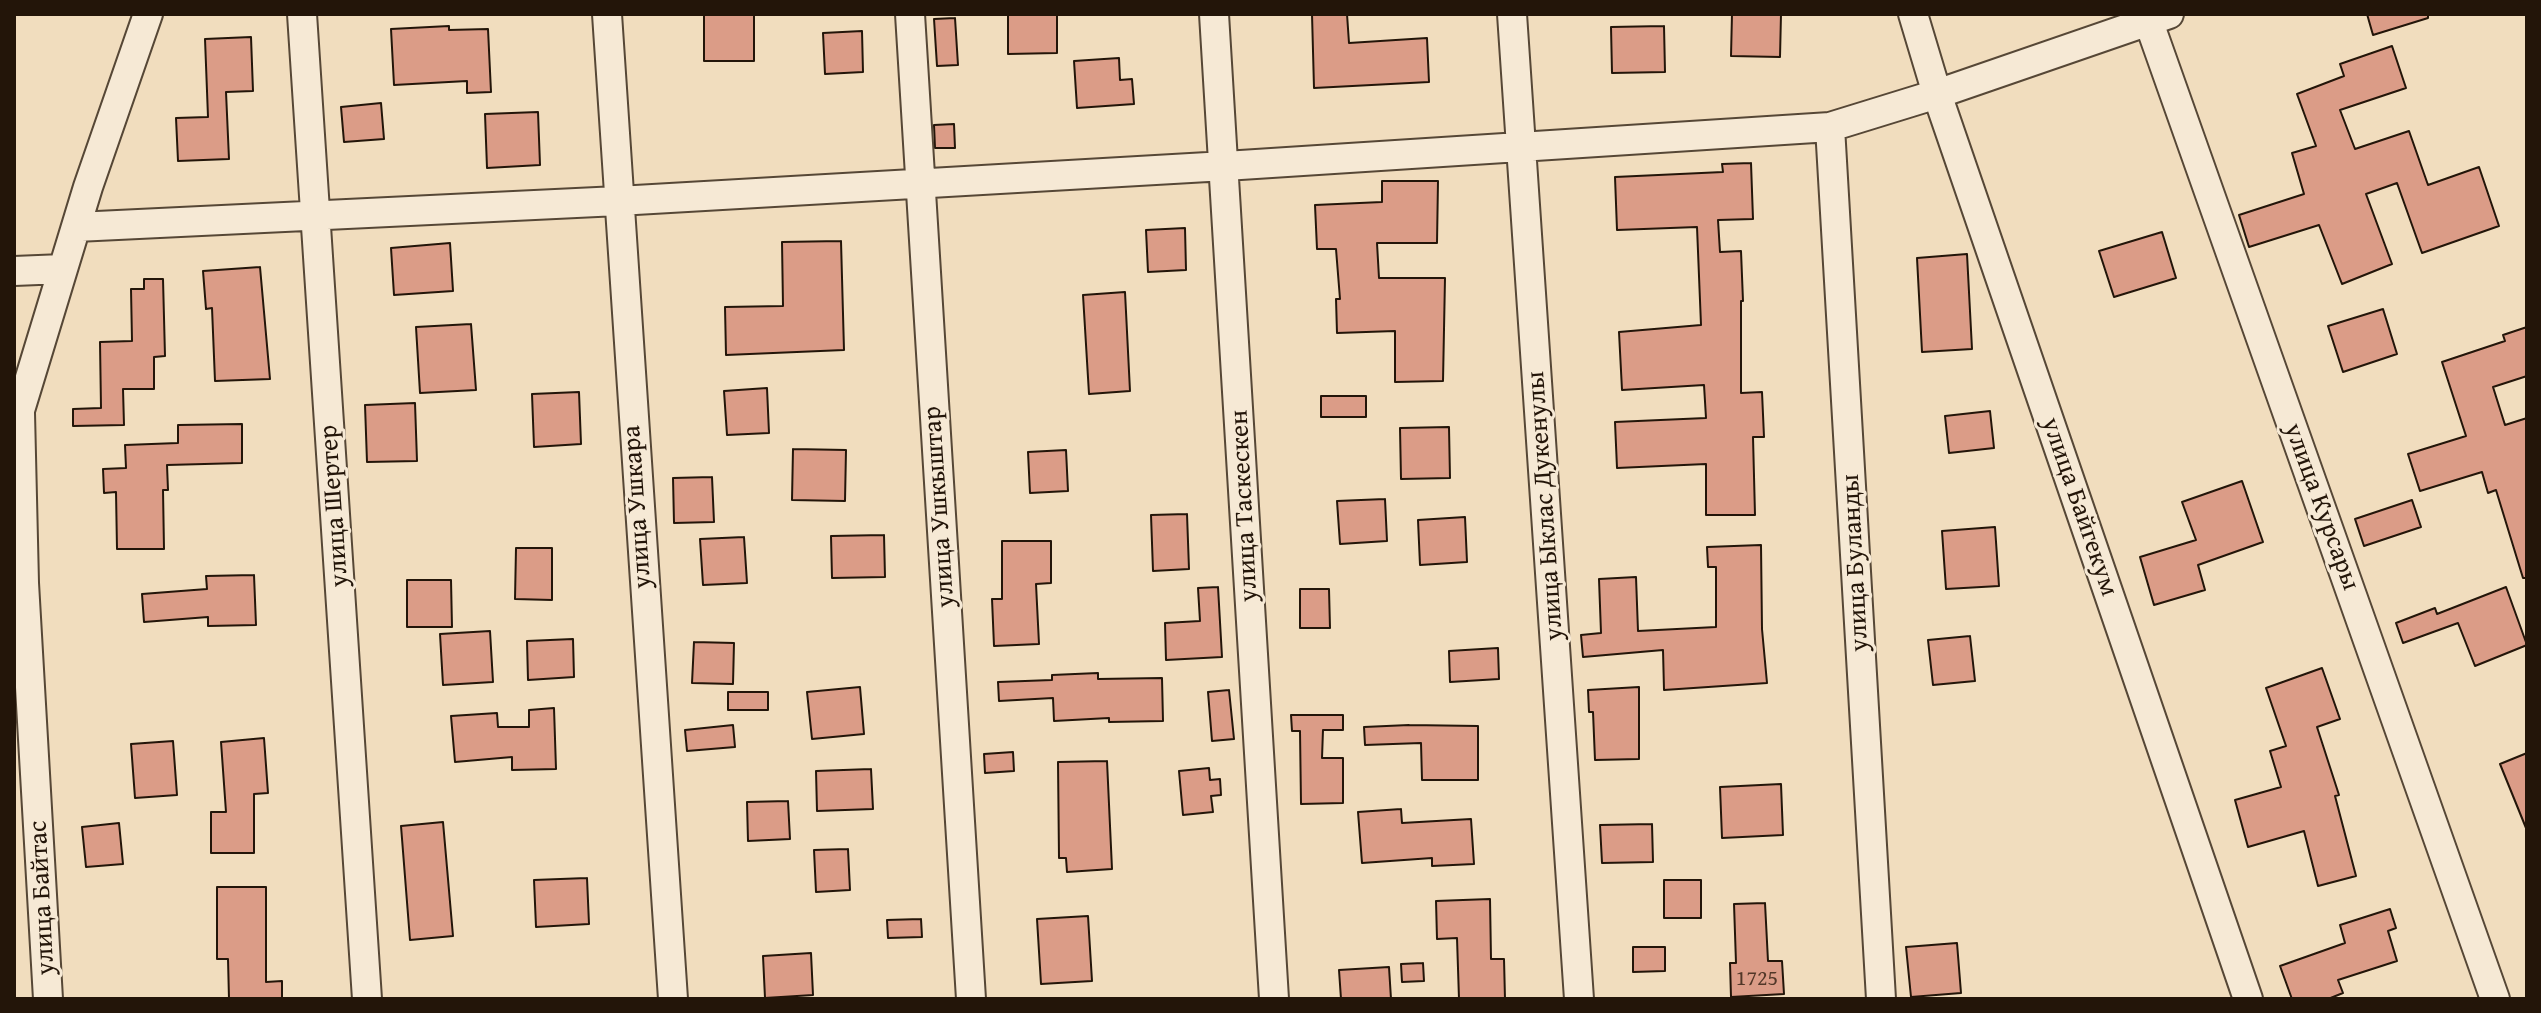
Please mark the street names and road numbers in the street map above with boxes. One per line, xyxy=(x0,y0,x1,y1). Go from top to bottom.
street label: улица Ыклас Дукенулы xyxy=(1521,370,1571,642)
street label: улица Ушкыштар xyxy=(917,405,963,609)
street label: улица Таскескен xyxy=(1224,409,1266,603)
street label: улица Байгекум xyxy=(2034,413,2124,601)
street label: улица Курсары xyxy=(2276,419,2366,595)
street label: улица Шертер xyxy=(314,424,356,588)
street label: улица Ушкара xyxy=(617,424,659,590)
street label: улица Буланды xyxy=(1836,473,1876,653)
street label: улица Байтас xyxy=(23,820,63,976)

